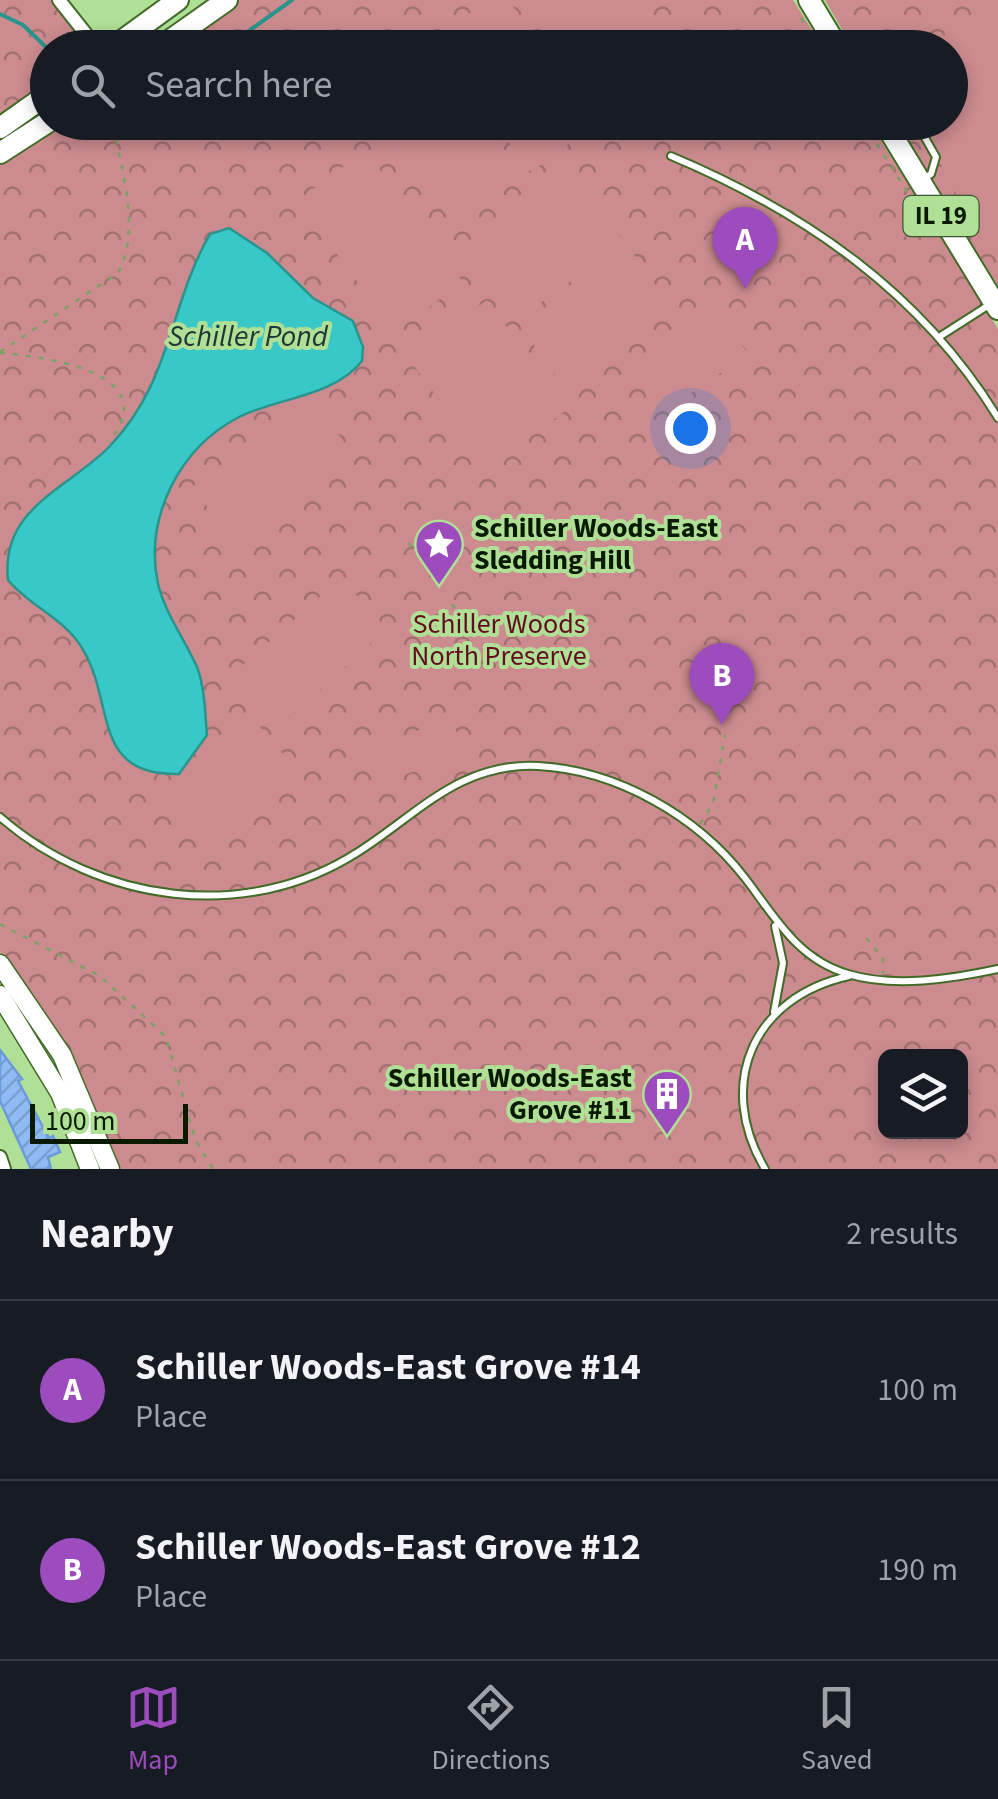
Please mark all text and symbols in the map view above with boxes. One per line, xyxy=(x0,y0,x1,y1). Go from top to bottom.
search box xyxy=(30,30,968,140)
icon: search xyxy=(65,58,120,113)
text: Search here xyxy=(145,58,332,112)
road number: IL 19 xyxy=(904,196,978,236)
pin: A xyxy=(712,206,778,289)
water label: Schiller Pond xyxy=(168,315,329,358)
your location xyxy=(665,403,716,454)
place label: Schiller Woods-East Sledding Hill xyxy=(474,508,718,580)
place icon: Schiller Woods-East Sledding Hill xyxy=(413,518,465,586)
park label: Schiller Woods North Preserve xyxy=(411,604,587,676)
pin: B xyxy=(690,642,754,725)
map controls xyxy=(878,1049,968,1139)
button: layers xyxy=(878,1049,968,1139)
place label: Schiller Woods-East Grove #11 xyxy=(388,1058,632,1130)
building icon: Schiller Woods-East Grove #11 xyxy=(641,1068,693,1136)
scale bar xyxy=(30,1099,188,1144)
text: 100 m xyxy=(45,1101,116,1141)
text: Nearby xyxy=(40,1204,174,1264)
text: 2 results xyxy=(846,1211,958,1257)
text: Schiller Woods-East Grove #14 xyxy=(135,1340,641,1394)
text: A xyxy=(63,1367,82,1413)
text: 100 m xyxy=(877,1367,958,1413)
text: Place xyxy=(135,1394,207,1440)
text: Schiller Woods-East Grove #12 xyxy=(135,1520,641,1574)
text: B xyxy=(63,1547,82,1593)
text: 190 m xyxy=(877,1547,958,1593)
text: Place xyxy=(135,1574,207,1620)
tab: Map xyxy=(126,1680,181,1780)
tab: Directions xyxy=(432,1680,550,1780)
tab: Saved xyxy=(801,1680,872,1780)

